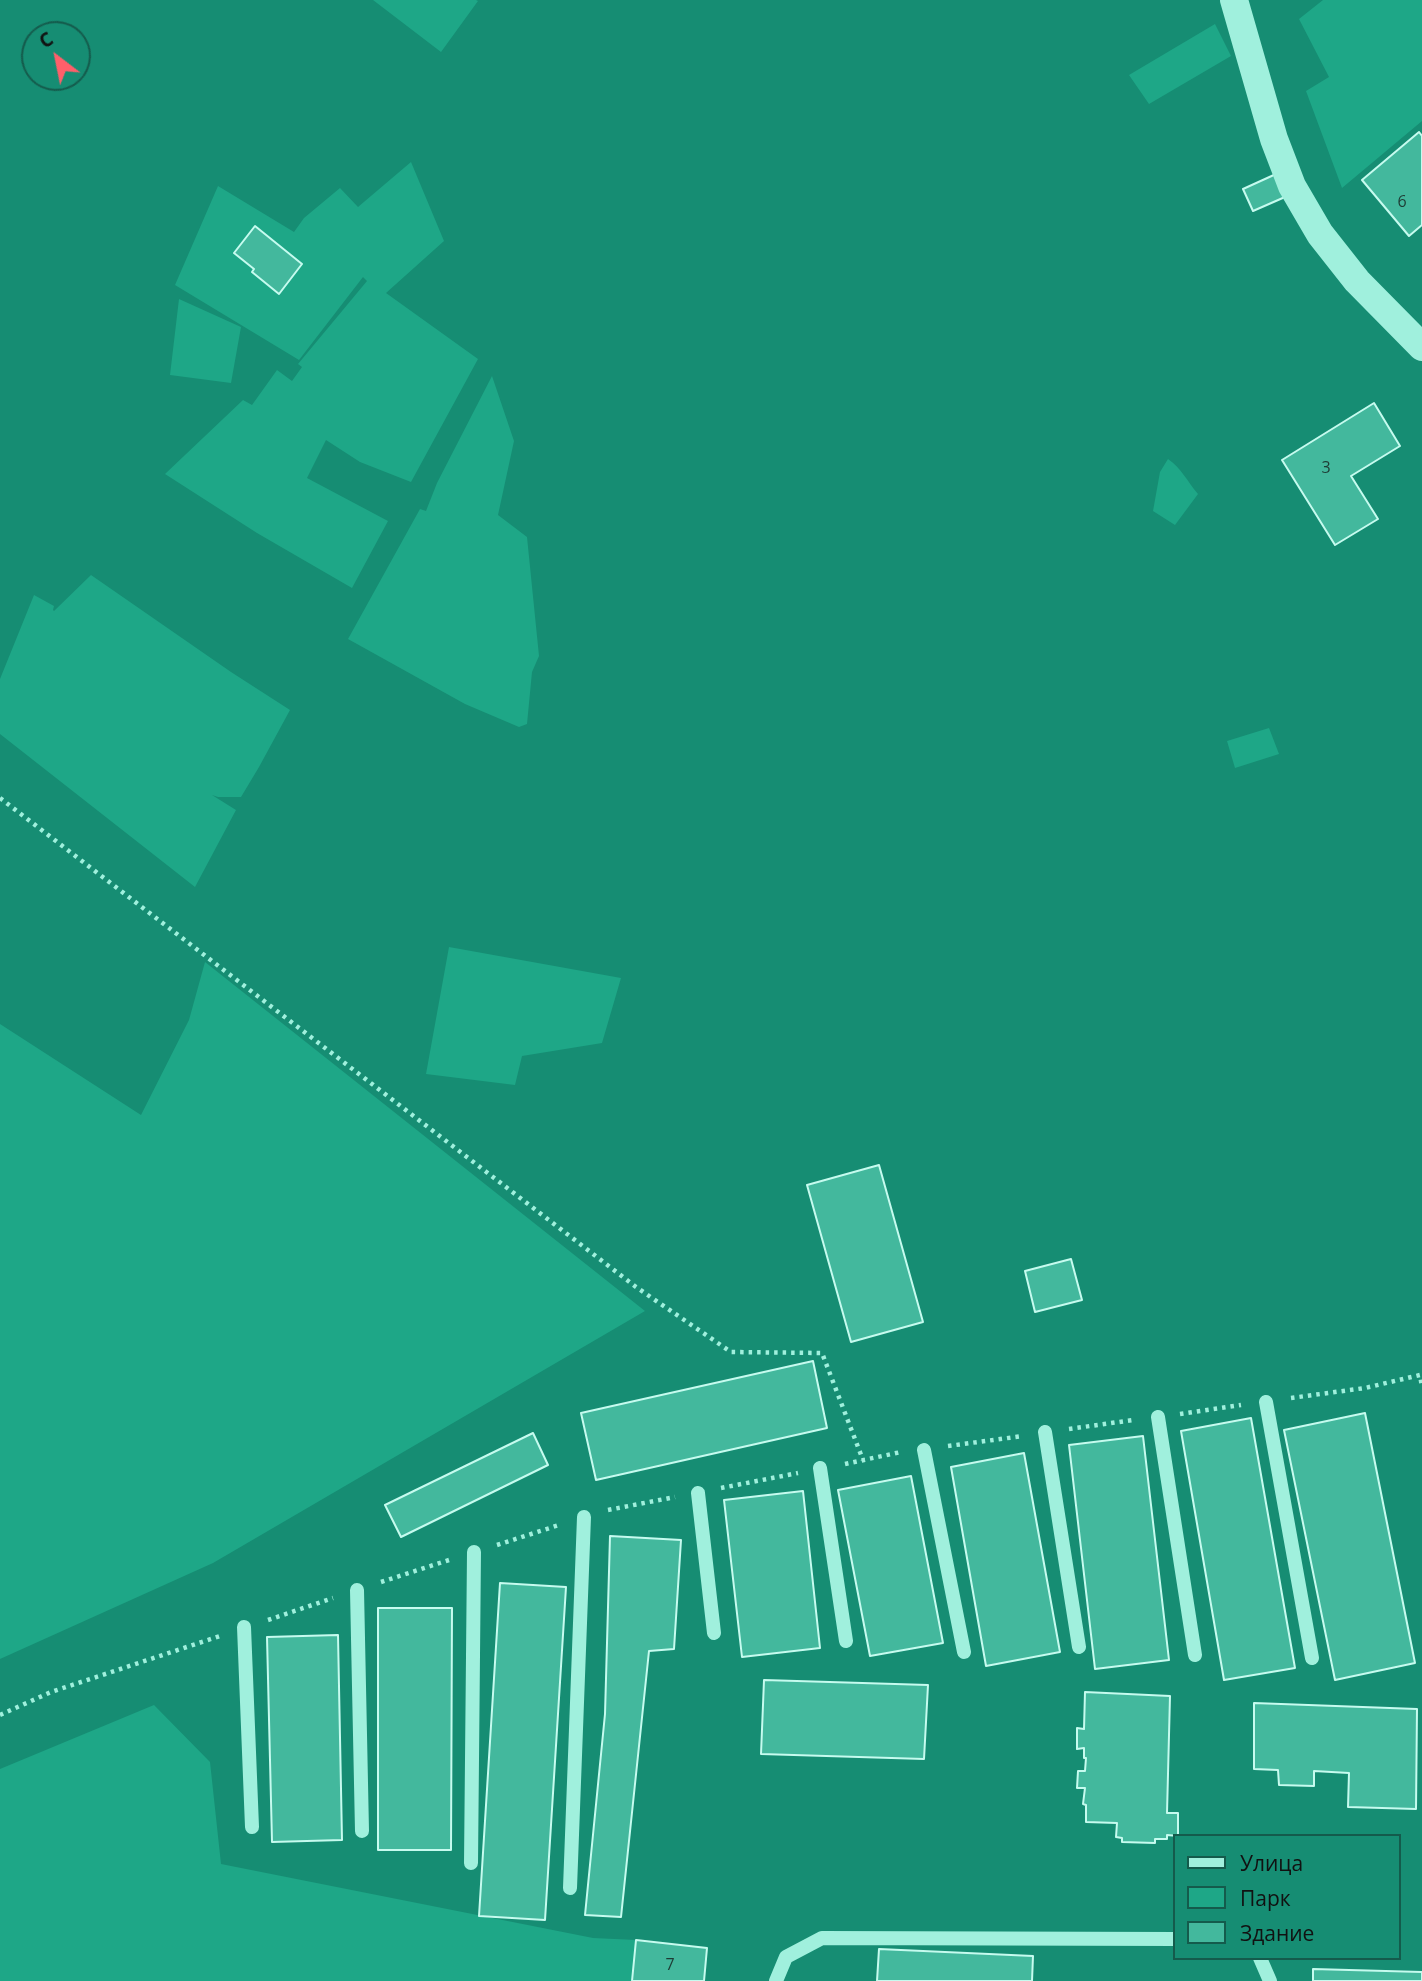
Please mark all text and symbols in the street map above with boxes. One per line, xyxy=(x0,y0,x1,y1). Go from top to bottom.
north arrow xyxy=(21,21,91,91)
text: С xyxy=(34,26,58,54)
house number: 6 xyxy=(1397,192,1407,212)
house number: 3 xyxy=(1321,458,1331,478)
legend xyxy=(1174,1834,1401,1960)
text: Улица xyxy=(1240,1849,1303,1877)
text: Парк xyxy=(1240,1884,1291,1912)
text: Здание xyxy=(1240,1919,1314,1947)
house number: 7 xyxy=(665,1955,675,1975)

